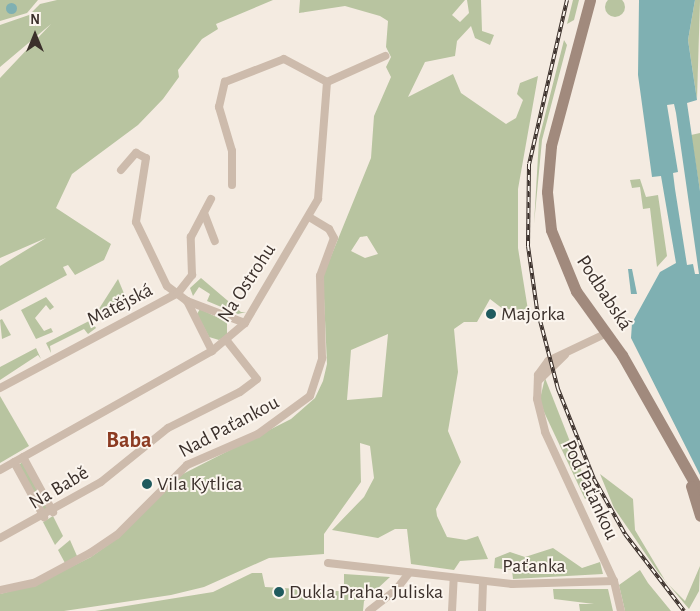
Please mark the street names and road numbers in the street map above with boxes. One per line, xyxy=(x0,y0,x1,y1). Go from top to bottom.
street label: Na Ostrohu xyxy=(213,239,281,327)
street label: Podbabská xyxy=(571,251,637,335)
street label: Matějská xyxy=(83,278,157,332)
street label: Nad Paťankou xyxy=(175,391,283,463)
street label: Pod Paťankou xyxy=(556,436,624,544)
street label: Na Babě xyxy=(25,461,93,515)
street label: Paťanka xyxy=(502,554,566,578)

